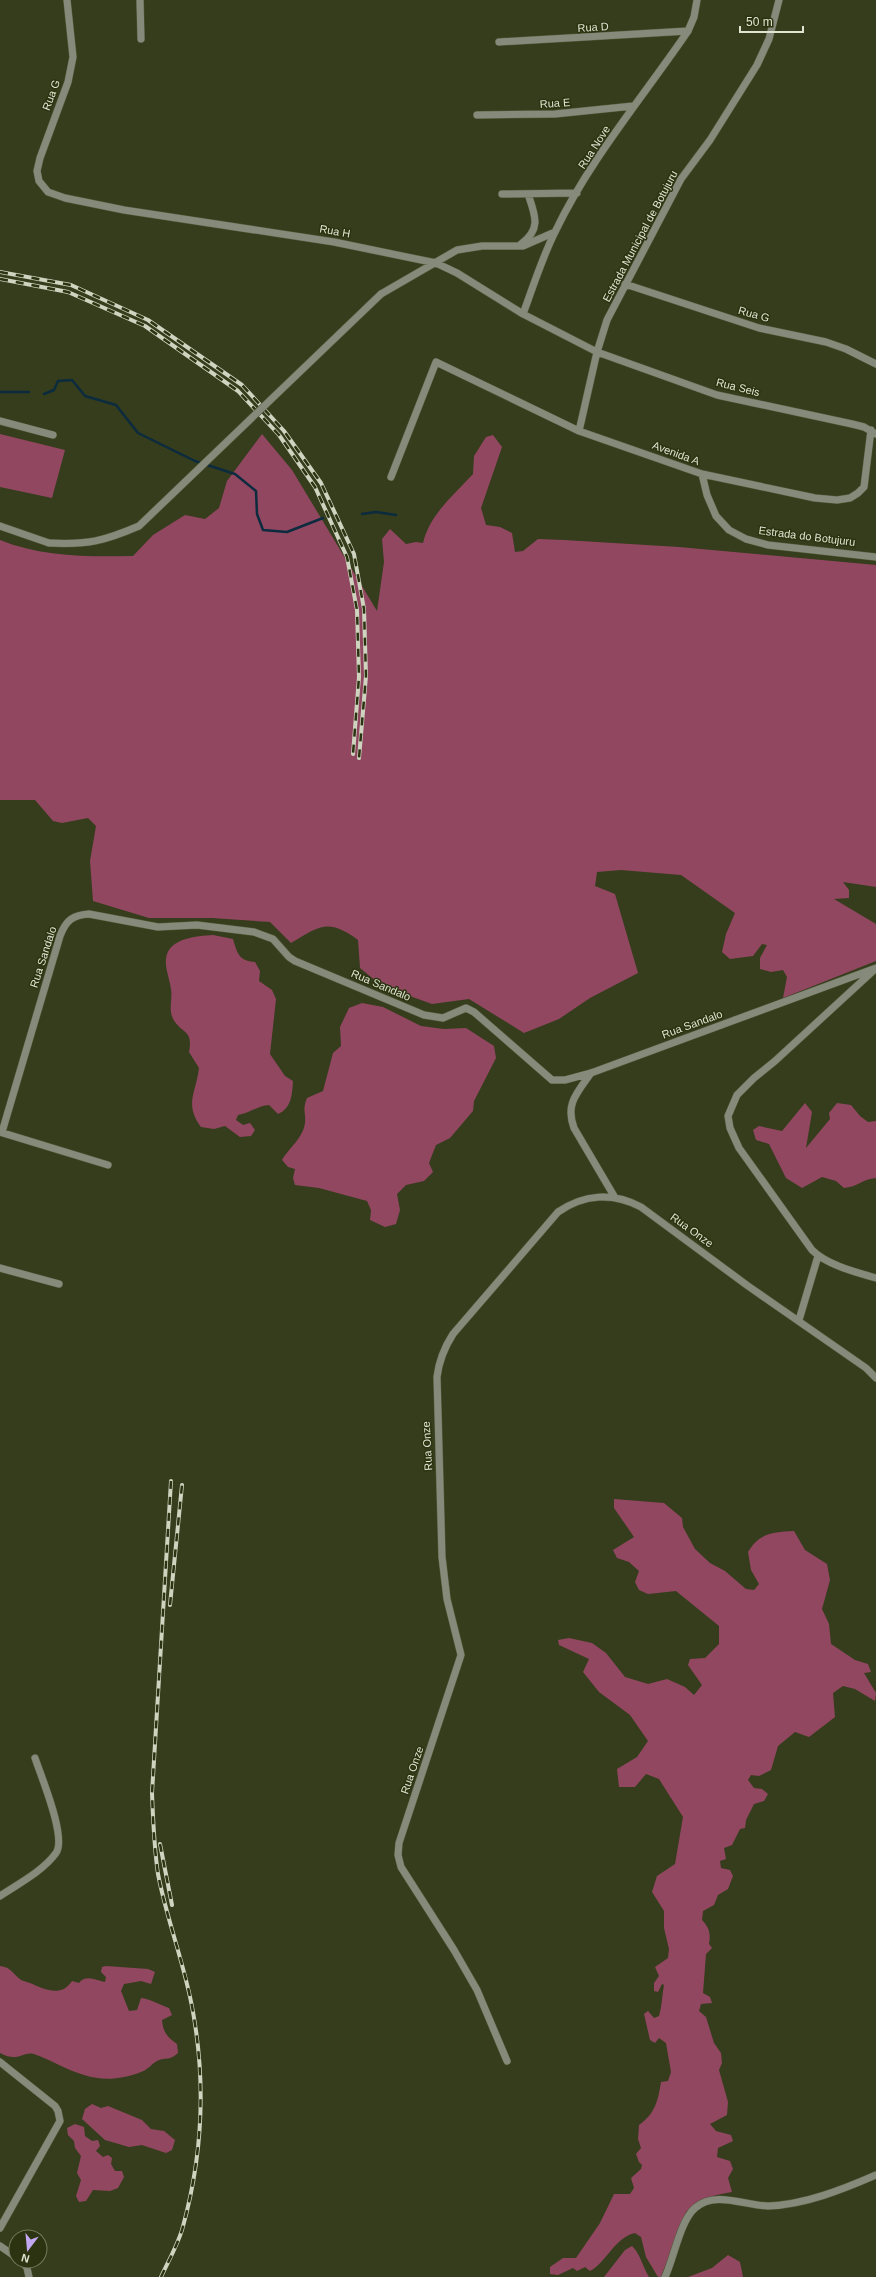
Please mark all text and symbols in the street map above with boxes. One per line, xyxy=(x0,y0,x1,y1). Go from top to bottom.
scale bar xyxy=(740,8,803,34)
text: 50 m xyxy=(746,15,773,29)
street label: Rua D xyxy=(577,20,609,34)
street label: Rua G xyxy=(40,78,62,112)
street label: Rua E xyxy=(539,96,571,110)
street label: Rua Nove xyxy=(576,123,612,171)
street label: Estrada Municipal de Botujuru xyxy=(600,168,680,304)
street label: Rua H xyxy=(319,222,351,240)
street label: Rua G xyxy=(737,304,771,324)
street label: Rua Seis xyxy=(715,376,762,398)
street label: Avenida A xyxy=(651,439,702,467)
street label: Estrada do Botujuru xyxy=(758,524,856,548)
street label: Rua Sandalo xyxy=(27,925,59,989)
street label: Rua Sandalo xyxy=(349,967,413,1003)
street label: Rua Sandalo xyxy=(660,1007,724,1041)
street label: Rua Onze xyxy=(668,1211,716,1249)
street label: Rua Onze xyxy=(420,1421,434,1471)
street label: Rua Onze xyxy=(398,1745,426,1795)
north arrow xyxy=(8,2229,48,2269)
text: N xyxy=(20,2252,31,2265)

